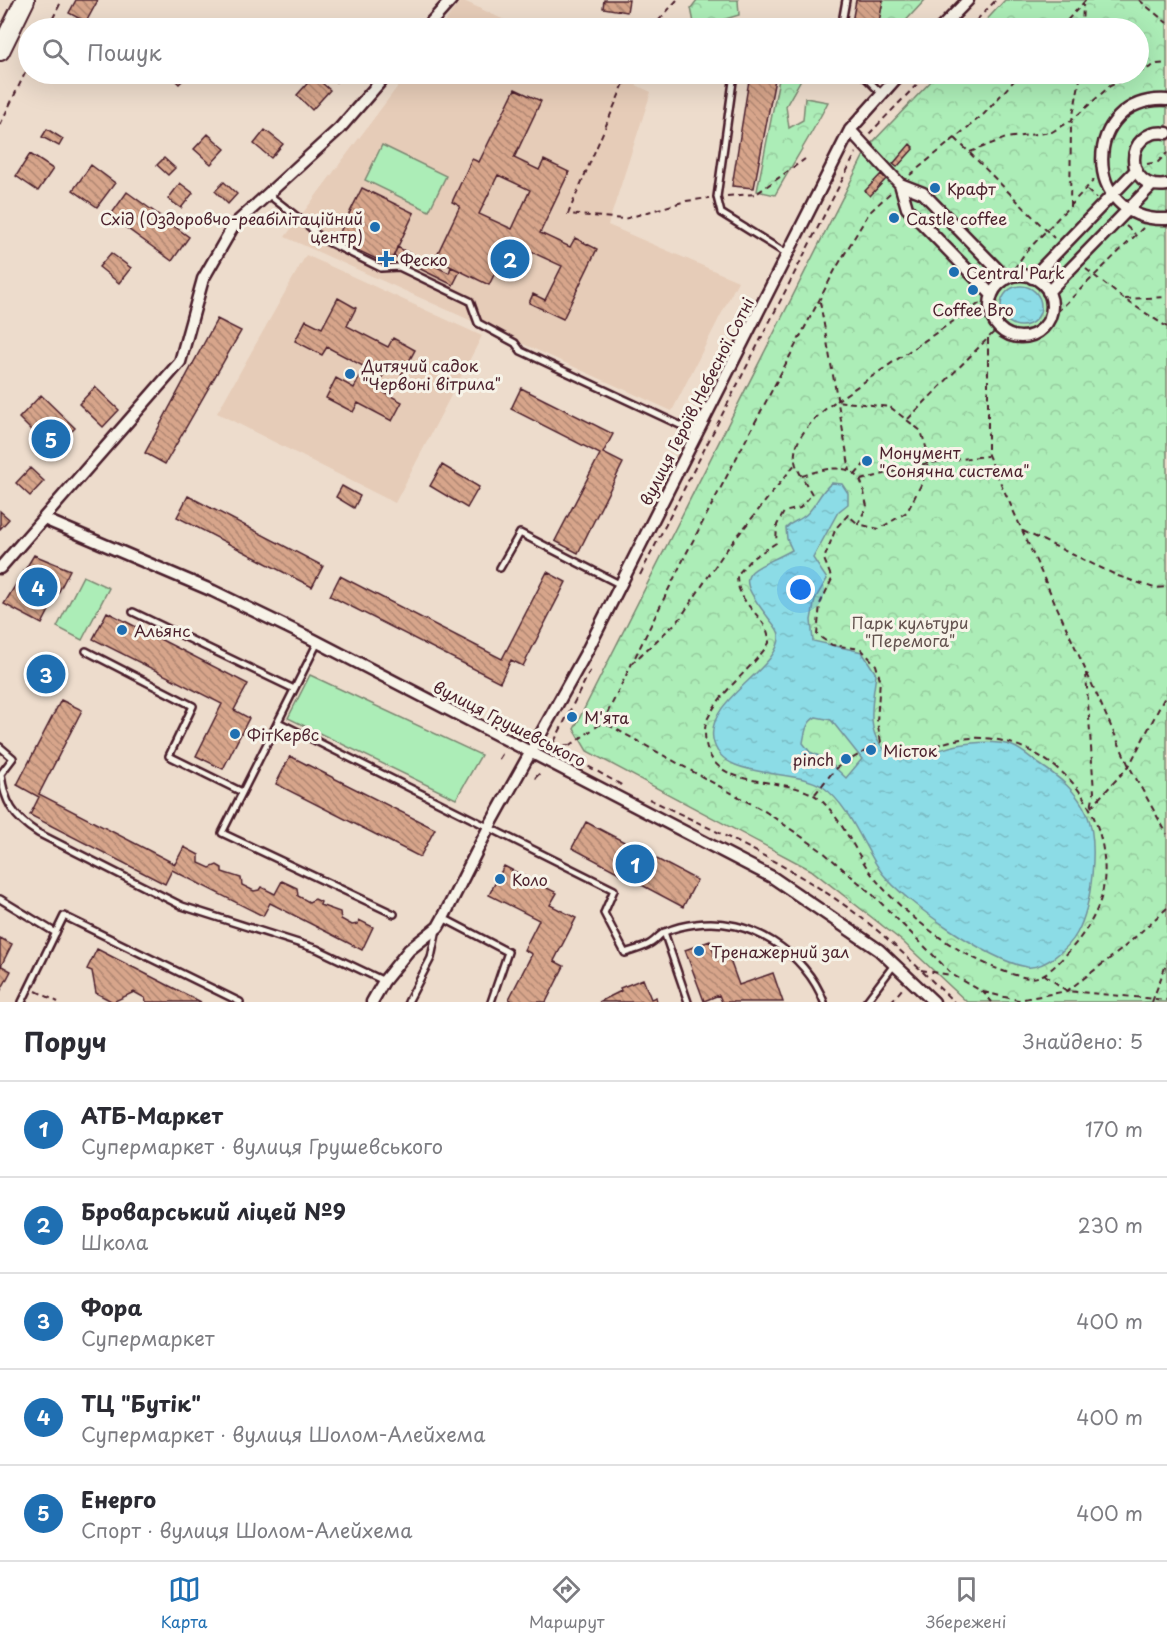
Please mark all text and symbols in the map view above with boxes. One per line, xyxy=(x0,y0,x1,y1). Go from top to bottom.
search box xyxy=(18,18,1149,84)
icon: search xyxy=(39,35,72,68)
text: Пошук xyxy=(87,35,162,68)
place label: Крафт xyxy=(947,176,996,200)
marker: Крафт xyxy=(928,181,942,195)
place label: Схід (Оздоровчо-реабілітаційний центр) xyxy=(100,206,363,248)
place label: Castle coffee xyxy=(906,206,1007,230)
marker: Castle coffee xyxy=(887,211,901,225)
marker: Схід (Оздоровчо-реабілітаційний центр) xyxy=(368,220,382,234)
pin: 2 xyxy=(490,236,530,282)
place label: Феско xyxy=(400,247,448,271)
marker: Феско xyxy=(377,250,395,268)
place label: Central Park xyxy=(966,260,1065,284)
marker: Central Park xyxy=(947,265,961,279)
marker: Coffee Bro xyxy=(966,283,980,297)
street label: вулиця Героїв Небесної Сотні xyxy=(633,293,759,509)
place label: Coffee Bro xyxy=(932,297,1014,321)
place label: Дитячий садок "Червоні вітрила" xyxy=(361,353,501,395)
marker: Дитячий садок "Червоні вітрила" xyxy=(343,367,357,381)
pin: 5 xyxy=(32,416,70,462)
place label: Монумент "Сонячна система" xyxy=(879,440,1030,482)
marker: Монумент "Сонячна система" xyxy=(860,454,874,468)
pin: 4 xyxy=(18,564,57,610)
your location xyxy=(786,575,815,604)
park label: Парк культури "Перемога" xyxy=(852,610,968,652)
place label: Альянс xyxy=(134,618,190,642)
marker: Альянс xyxy=(115,623,129,637)
pin: 3 xyxy=(26,652,66,696)
street label: вулиця Грушевського xyxy=(429,674,591,772)
place label: М'ята xyxy=(584,705,629,729)
marker: М'ята xyxy=(565,710,579,724)
place label: ФітКервс xyxy=(247,722,319,746)
marker: ФітКервс xyxy=(228,727,242,741)
place label: Місток xyxy=(883,738,938,762)
marker: Місток xyxy=(864,743,878,757)
place label: pinch xyxy=(793,747,834,771)
marker: pinch xyxy=(839,752,853,766)
pin: 1 xyxy=(616,842,654,886)
place label: Коло xyxy=(512,867,548,891)
marker: Коло xyxy=(493,872,507,886)
place label: Тренажерний зал xyxy=(711,939,849,963)
marker: Тренажерний зал xyxy=(692,944,706,958)
text: Поруч xyxy=(24,1022,107,1061)
text: Знайдено: 5 xyxy=(1023,1026,1143,1056)
text: АТБ-Маркет xyxy=(81,1098,223,1131)
text: 1 xyxy=(39,1114,48,1144)
text: 170 m xyxy=(1085,1114,1143,1144)
text: Супермаркет · вулиця Грушевського xyxy=(81,1131,443,1161)
text: Броварський ліцей №9 xyxy=(81,1194,346,1227)
text: 2 xyxy=(36,1210,51,1240)
text: 230 m xyxy=(1078,1210,1143,1240)
text: Школа xyxy=(81,1227,148,1257)
text: Фора xyxy=(81,1290,142,1323)
text: 3 xyxy=(37,1306,50,1336)
text: 400 m xyxy=(1076,1306,1143,1336)
text: Супермаркет xyxy=(81,1323,214,1353)
text: ТЦ "Бутік" xyxy=(81,1386,201,1419)
text: 4 xyxy=(37,1402,50,1432)
text: 400 m xyxy=(1076,1402,1143,1432)
text: Супермаркет · вулиця Шолом-Алейхема xyxy=(81,1419,486,1449)
text: Енерго xyxy=(81,1482,156,1515)
text: 5 xyxy=(37,1498,50,1528)
text: 400 m xyxy=(1076,1498,1143,1528)
text: Спорт · вулиця Шолом-Алейхема xyxy=(81,1515,413,1545)
tab: Карта xyxy=(161,1573,208,1633)
tab: Маршрут xyxy=(529,1573,605,1633)
tab: Збережені xyxy=(926,1573,1006,1633)

